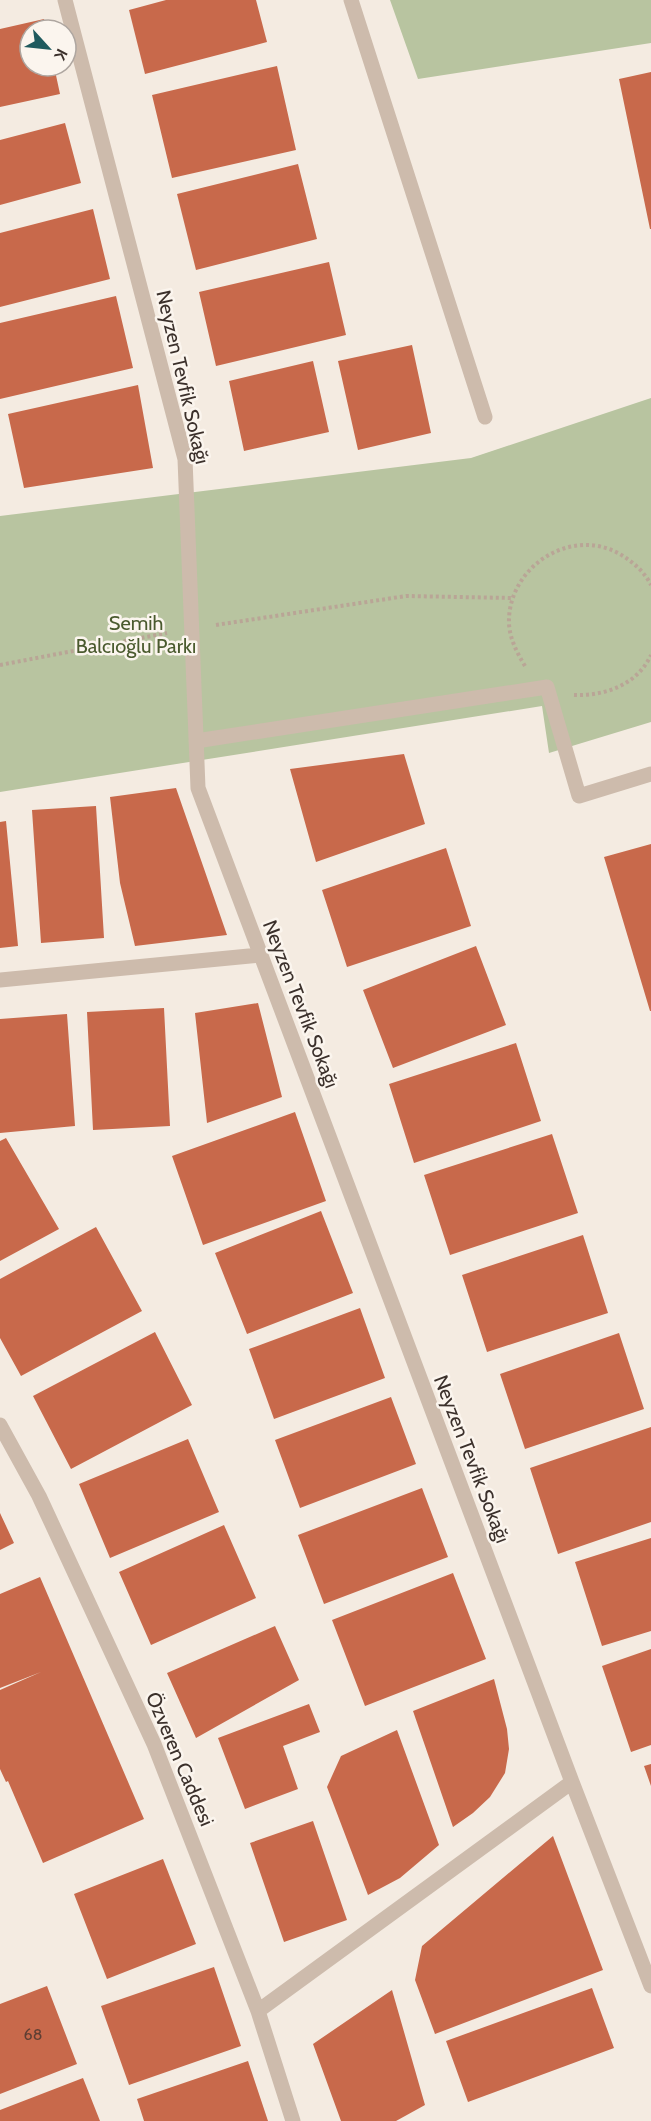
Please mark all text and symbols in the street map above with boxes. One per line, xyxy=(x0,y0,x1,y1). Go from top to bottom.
north arrow xyxy=(18,18,78,78)
text: K xyxy=(50,46,72,63)
street label: Neyzen Tevfik Sokağı xyxy=(151,288,215,466)
park label: Semih Balcıoğlu Parkı xyxy=(76,611,196,658)
street label: Neyzen Tevfik Sokağı xyxy=(258,917,344,1091)
street label: Neyzen Tevfik Sokağı xyxy=(429,1372,515,1546)
street label: Özveren Caddesi xyxy=(141,1688,219,1830)
house number: 68 xyxy=(24,2025,42,2044)

